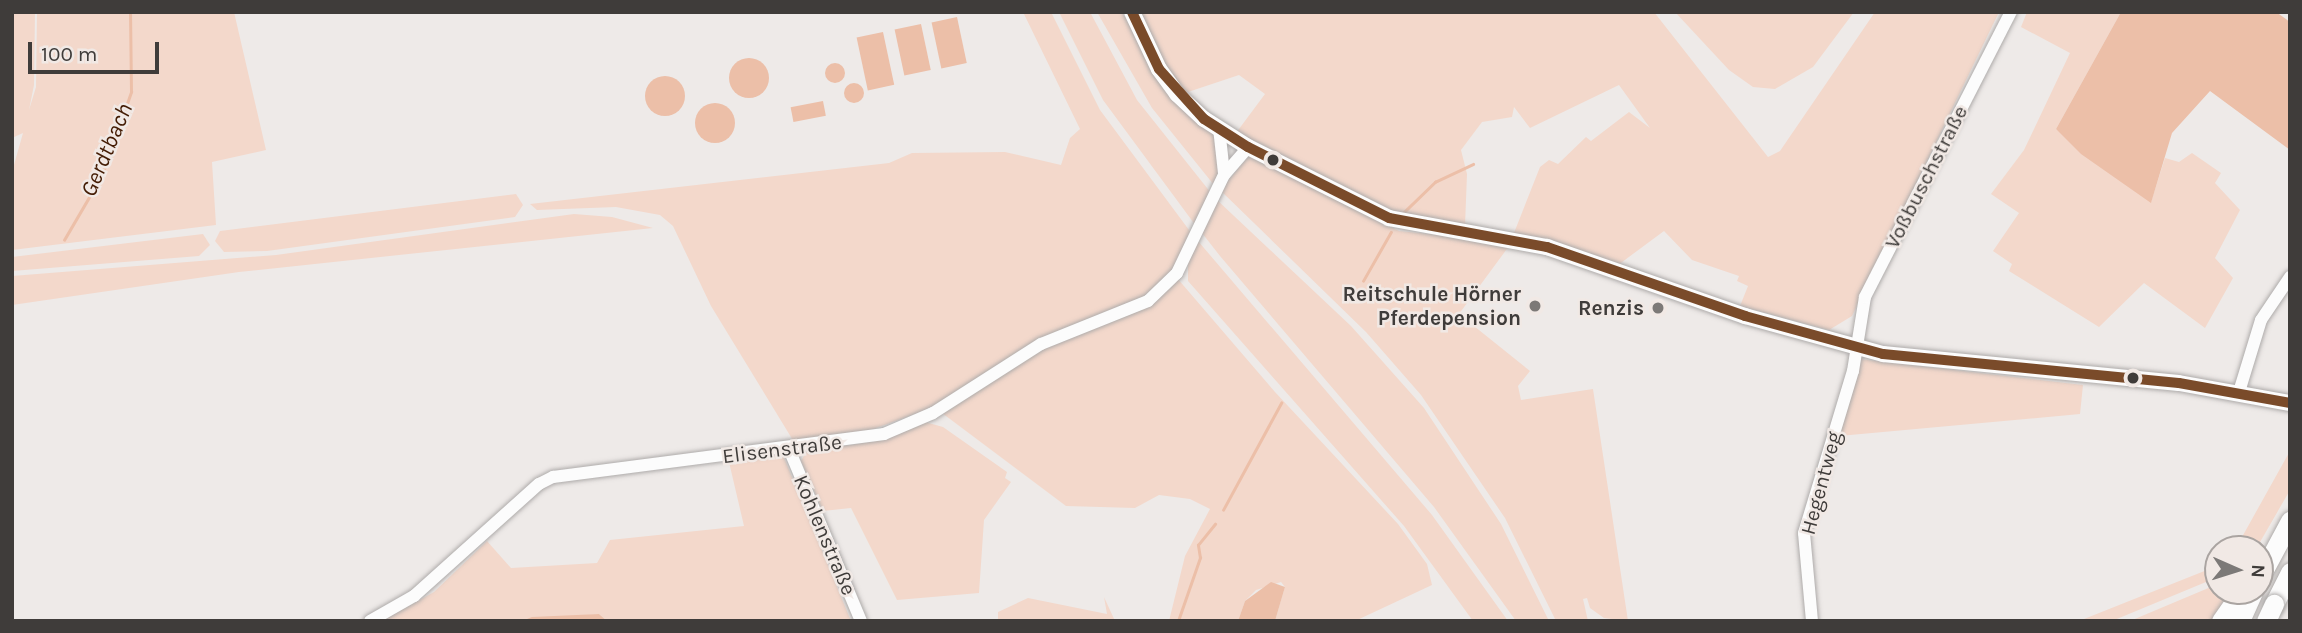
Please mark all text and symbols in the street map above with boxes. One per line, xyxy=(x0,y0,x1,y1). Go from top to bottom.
scale bar xyxy=(32,28,163,72)
text: 100 m xyxy=(41,42,98,66)
water label: Gerdtbach xyxy=(75,99,139,201)
street label: Voßbuschstraße xyxy=(1879,101,1973,253)
unlabelled marker xyxy=(1266,153,1280,167)
place label: Reitschule Hörner Pferdepension xyxy=(1343,281,1521,331)
place label: Renzis xyxy=(1578,295,1644,321)
marker: Reitschule Hörner Pferdepension xyxy=(1527,298,1543,314)
marker: Renzis xyxy=(1650,300,1666,316)
unlabelled marker xyxy=(2126,371,2140,385)
street label: Elisenstraße xyxy=(721,429,843,469)
street label: Hegentweg xyxy=(1795,429,1847,537)
street label: Kohlenstraße xyxy=(788,471,862,599)
north arrow xyxy=(2204,535,2274,605)
text: N xyxy=(2247,564,2269,578)

